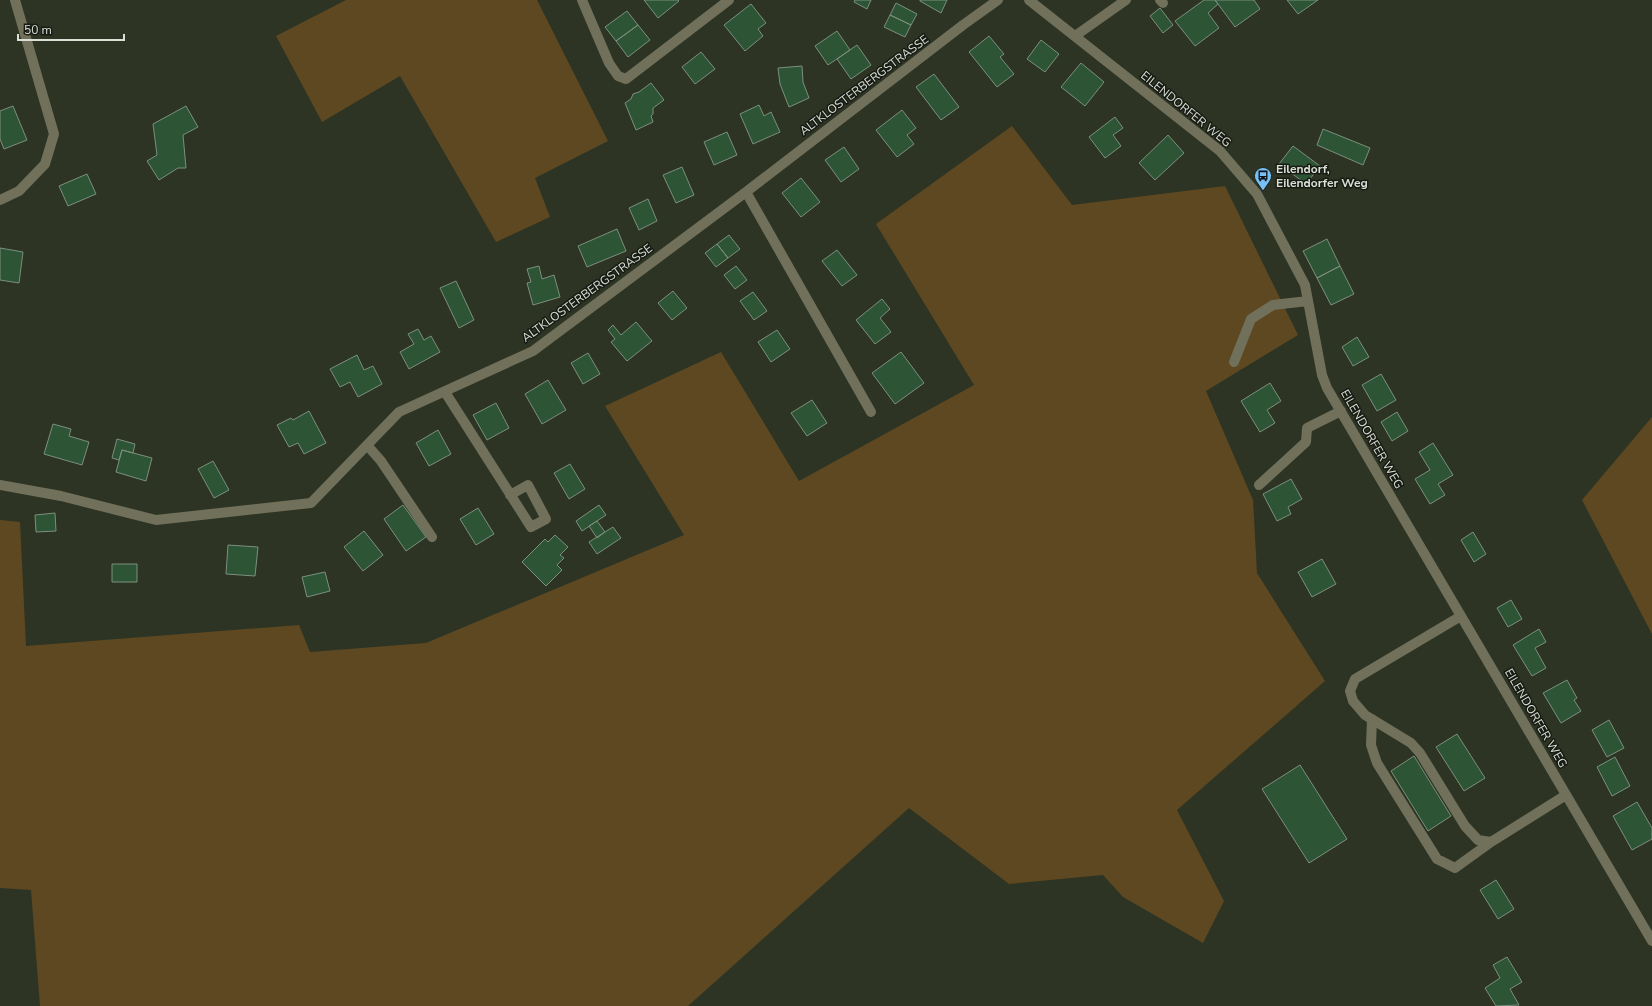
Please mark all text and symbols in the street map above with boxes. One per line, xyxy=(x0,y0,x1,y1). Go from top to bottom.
scale bar xyxy=(18,16,124,42)
text: 50 m xyxy=(24,22,52,38)
street label: ALTKLOSTERBERGSTRASSE xyxy=(796,31,932,139)
street label: EILENDORFER WEG xyxy=(1137,67,1235,151)
place label: Eilendorf, Eilendorfer Weg xyxy=(1276,161,1368,191)
bus stop icon: Eilendorf, Eilendorfer Weg xyxy=(1253,166,1273,191)
street label: ALTKLOSTERBERGSTRASSE xyxy=(518,240,656,346)
street label: EILENDORFER WEG xyxy=(1337,386,1407,492)
street label: EILENDORFER WEG xyxy=(1501,665,1571,771)

